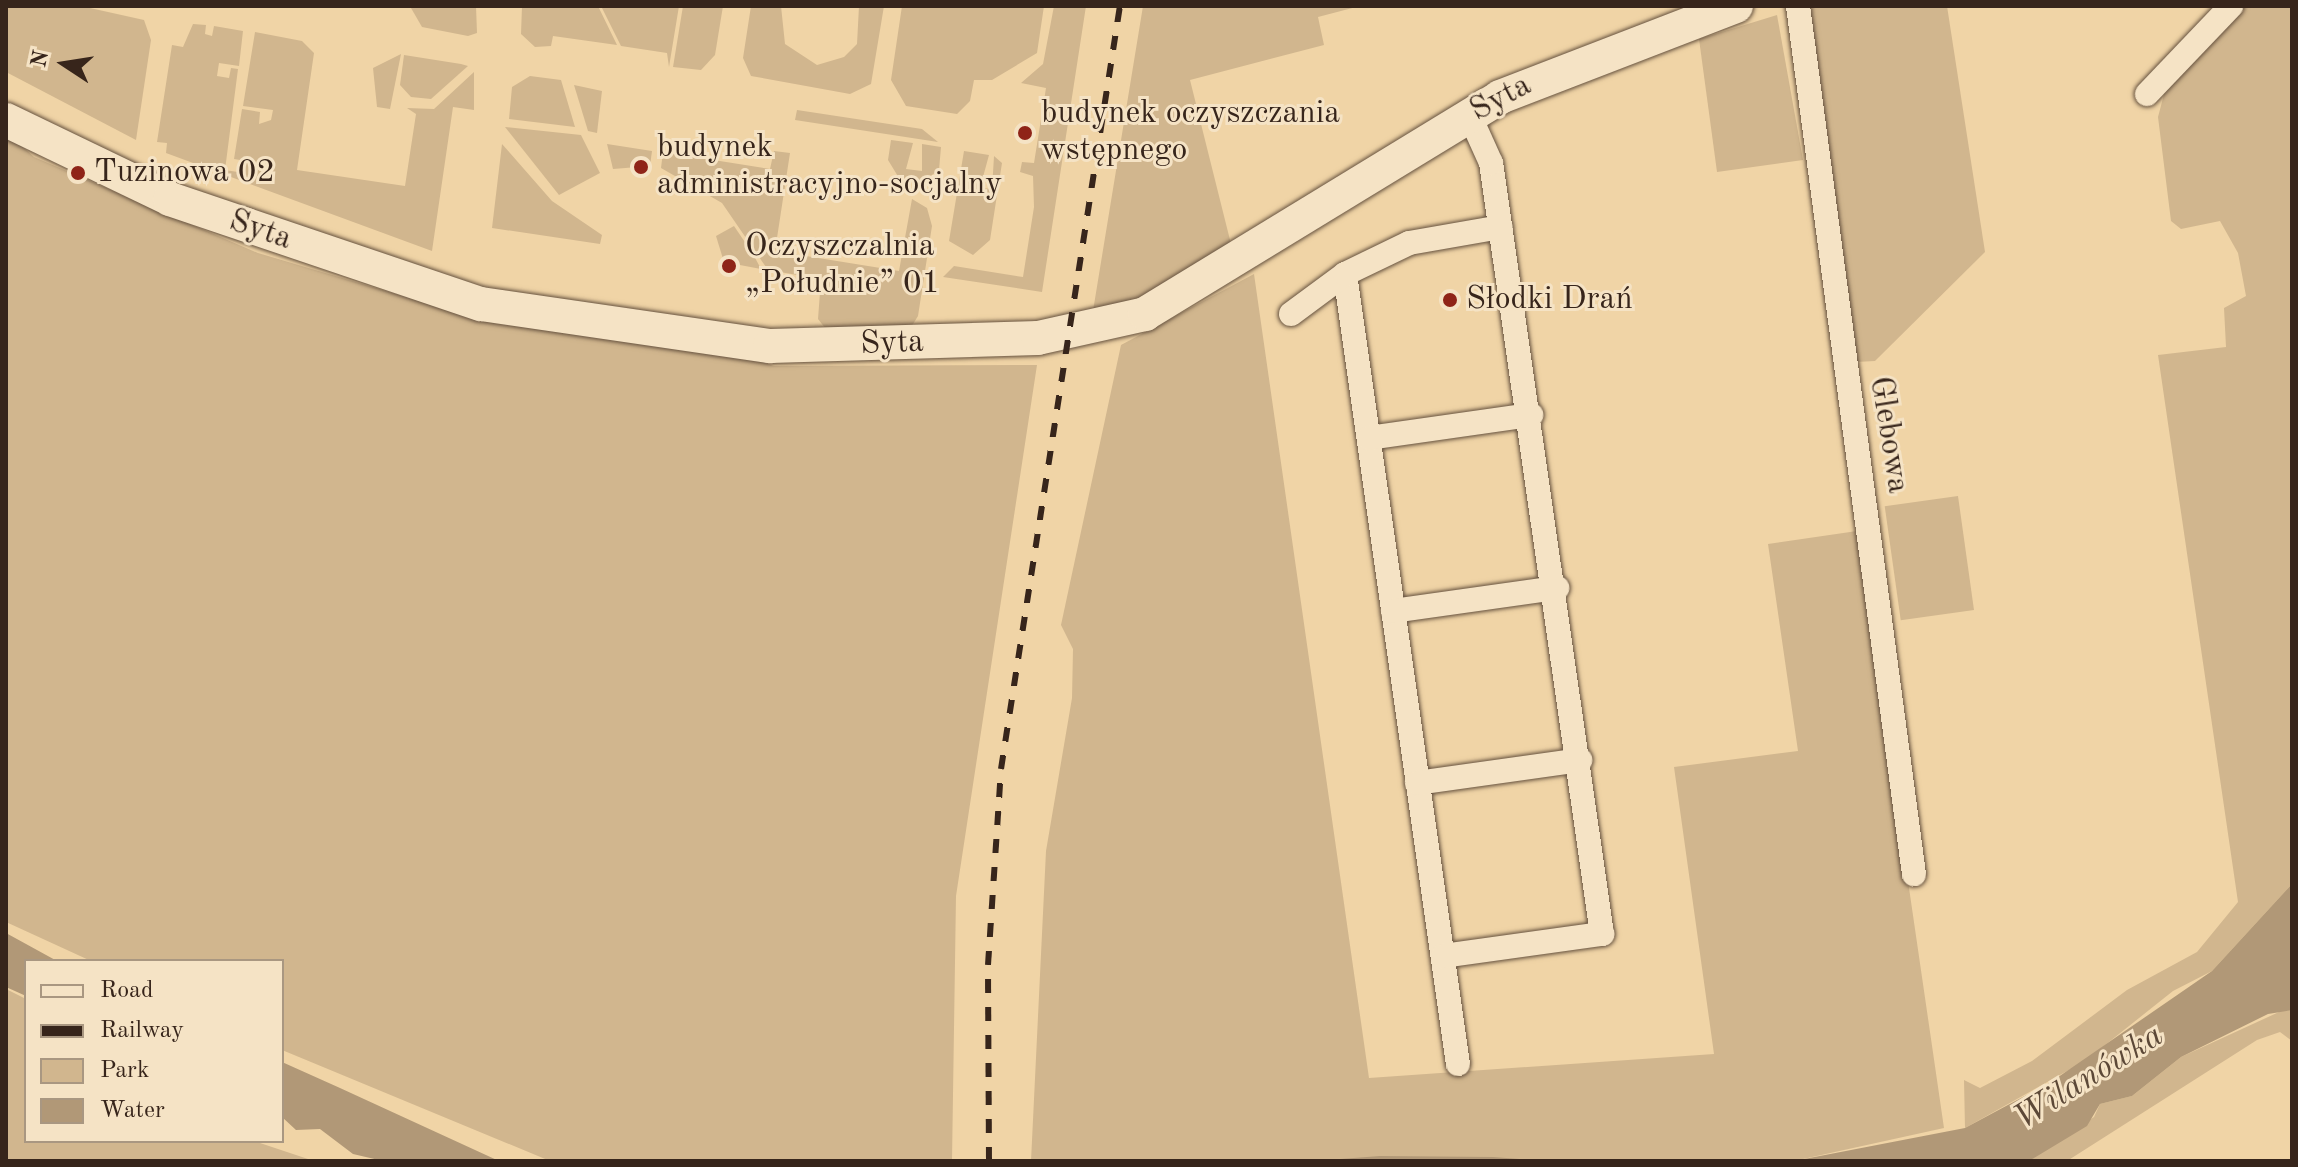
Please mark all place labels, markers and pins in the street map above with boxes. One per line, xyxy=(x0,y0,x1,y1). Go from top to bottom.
place label: budynek oczyszczania wstępnego xyxy=(1041,96,1340,171)
marker: budynek oczyszczania wstępnego xyxy=(1016,124,1034,142)
place label: budynek administracyjno-socjalny xyxy=(657,130,1002,205)
place label: Tuzinowa 02 xyxy=(94,154,275,192)
marker: budynek administracyjno-socjalny xyxy=(632,158,650,176)
marker: Tuzinowa 02 xyxy=(69,164,87,182)
place label: Oczyszczalnia „Południe” 01 xyxy=(745,229,940,304)
marker: Oczyszczalnia „Południe” 01 xyxy=(720,257,738,275)
place label: Słodki Drań xyxy=(1466,281,1633,319)
marker: Słodki Drań xyxy=(1441,291,1459,309)

